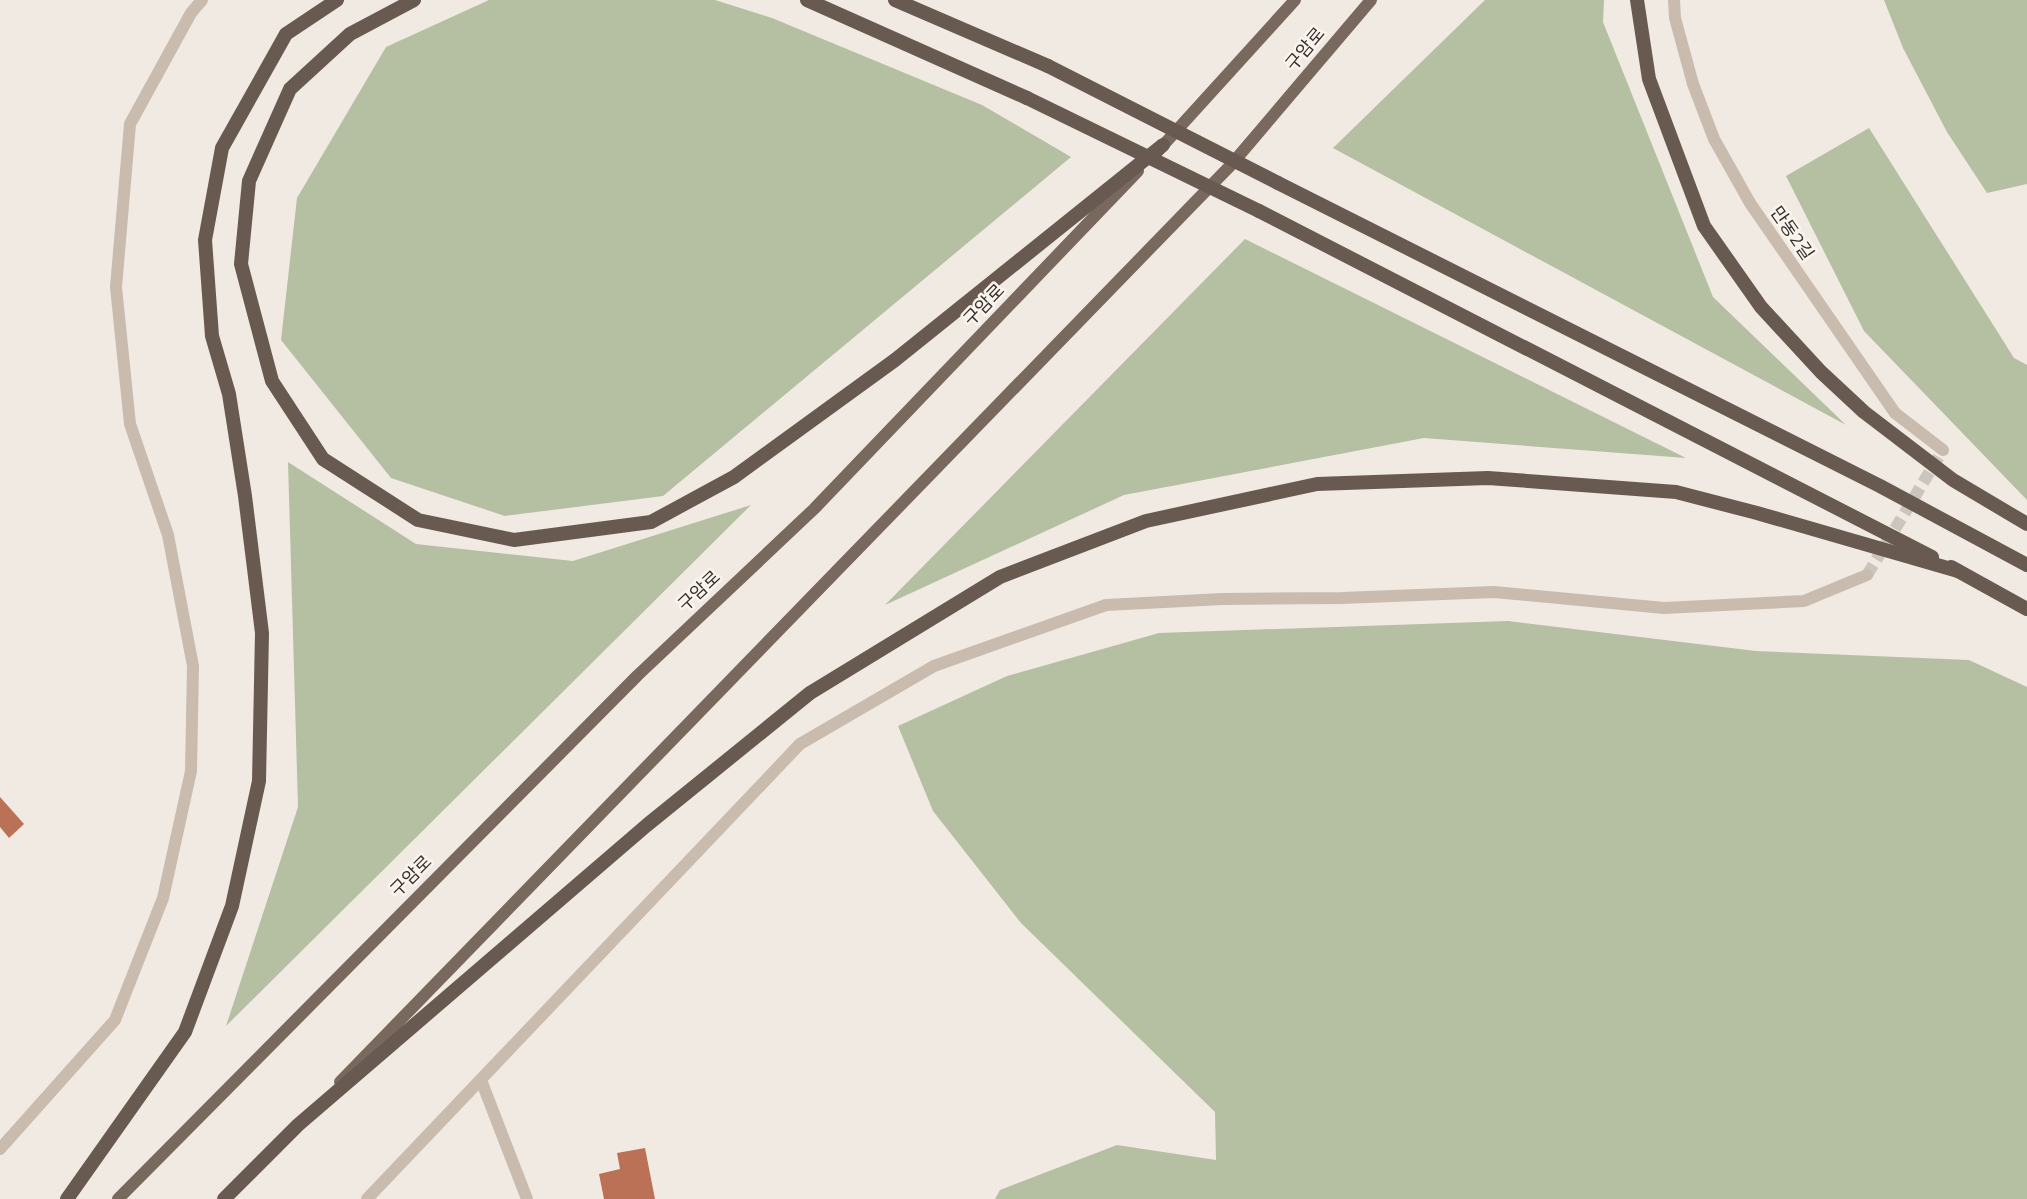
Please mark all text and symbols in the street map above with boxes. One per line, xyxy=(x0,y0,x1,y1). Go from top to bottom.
street label: 구암로 xyxy=(1280,22,1330,76)
street label: 만동2길 xyxy=(1765,201,1819,265)
street label: 구암로 xyxy=(958,279,1010,331)
street label: 구암로 xyxy=(673,565,725,617)
street label: 구암로 xyxy=(385,850,437,902)

